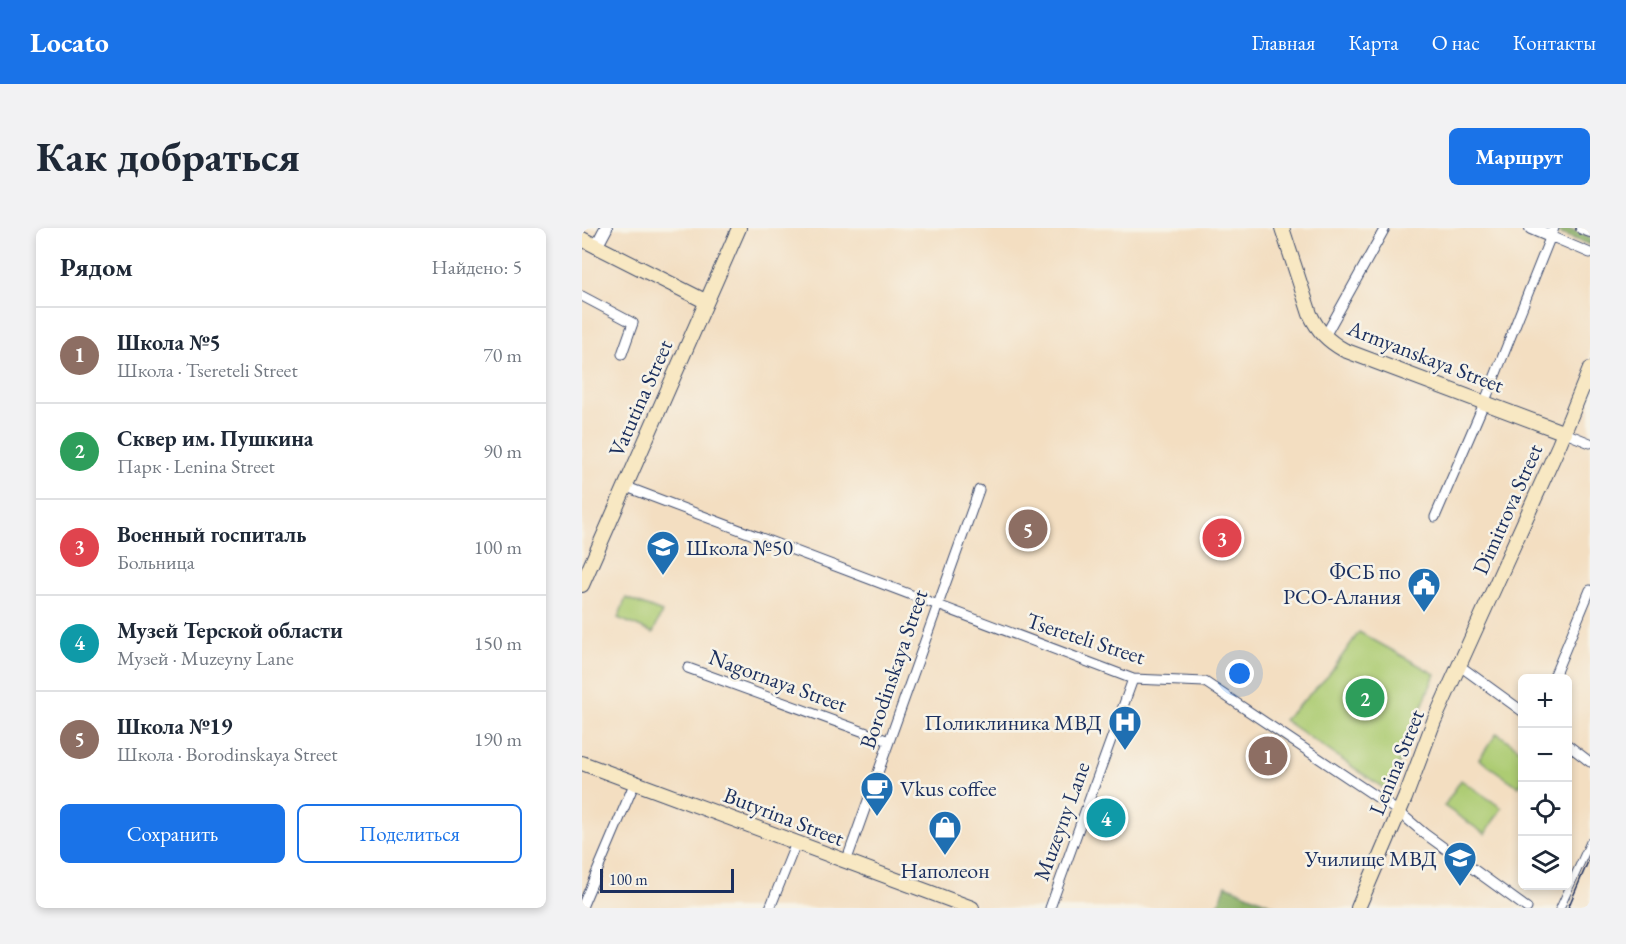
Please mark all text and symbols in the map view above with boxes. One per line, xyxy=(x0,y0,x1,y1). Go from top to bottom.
text: Locato xyxy=(30,24,109,60)
text: Главная xyxy=(1251,29,1315,56)
text: Карта xyxy=(1348,29,1399,56)
text: О нас xyxy=(1432,29,1480,56)
text: Контакты xyxy=(1513,29,1596,56)
button: Маршрут xyxy=(1449,128,1590,185)
text: Как добраться xyxy=(36,129,300,184)
text: Рядом xyxy=(60,250,133,284)
text: Найдено: 5 xyxy=(431,254,522,280)
street label: Armyanskaya Street xyxy=(1343,313,1508,400)
text: Школа №5 xyxy=(117,328,221,357)
street label: Vatutina Street xyxy=(602,335,679,461)
text: 1 xyxy=(74,342,85,368)
text: 70 m xyxy=(483,342,522,368)
text: Школа · Tsereteli Street xyxy=(117,357,298,383)
text: Сквер им. Пушкина xyxy=(117,424,314,453)
text: 2 xyxy=(74,438,85,464)
text: 90 m xyxy=(483,438,522,464)
street label: Dimitrova Street xyxy=(1466,439,1549,579)
text: Парк · Lenina Street xyxy=(117,453,275,479)
pin: 5 xyxy=(1008,506,1048,552)
pin: 3 xyxy=(1202,516,1242,560)
text: Военный госпиталь xyxy=(117,520,307,549)
school or university icon: Школа №50 xyxy=(645,529,681,576)
place label: Школа №50 xyxy=(686,533,794,562)
text: 3 xyxy=(74,534,85,560)
text: 100 m xyxy=(474,534,522,560)
text: Больница xyxy=(117,549,195,575)
place label: ФСБ по РСО-Алания xyxy=(1283,557,1401,611)
public building icon: ФСБ по РСО-Алания xyxy=(1406,566,1442,613)
street label: Borodinskaya Street xyxy=(853,585,934,753)
street label: Tsereteli Street xyxy=(1023,606,1149,671)
text: Музей Терской области xyxy=(117,616,343,645)
text: 4 xyxy=(74,630,85,656)
text: 150 m xyxy=(474,630,522,656)
street label: Nagornaya Street xyxy=(705,642,851,719)
text: Музей · Muzeyny Lane xyxy=(117,645,294,671)
your location xyxy=(1225,659,1254,688)
map controls xyxy=(1518,674,1572,890)
button: + xyxy=(1518,674,1572,728)
pin: 2 xyxy=(1346,676,1384,720)
hospital icon: Поликлиника МВД xyxy=(1107,704,1143,751)
street label: Lenina Street xyxy=(1362,705,1431,819)
place label: Поликлиника МВД xyxy=(924,708,1102,737)
text: Школа №19 xyxy=(117,712,232,741)
text: 5 xyxy=(74,726,85,752)
text: 190 m xyxy=(474,726,522,752)
button: − xyxy=(1518,728,1572,782)
pin: 1 xyxy=(1248,734,1288,778)
text: Школа · Borodinskaya Street xyxy=(117,741,338,767)
street label: Muzeyny Lane xyxy=(1027,757,1097,885)
cafe icon: Vkus coffee xyxy=(859,770,895,817)
place label: Vkus coffee xyxy=(900,774,997,803)
street label: Butyrina Street xyxy=(719,780,848,853)
button: locate xyxy=(1518,782,1572,836)
pin: 4 xyxy=(1086,796,1126,840)
button: Сохранить xyxy=(60,804,285,863)
button: Поделиться xyxy=(297,804,522,863)
shop icon: Наполеон xyxy=(927,809,963,856)
button: layers xyxy=(1518,836,1572,890)
school or university icon: Училище МВД xyxy=(1442,840,1478,887)
place label: Училище МВД xyxy=(1304,844,1437,873)
place label: Наполеон xyxy=(900,856,990,885)
scale bar xyxy=(600,866,734,894)
text: 100 m xyxy=(609,869,648,890)

